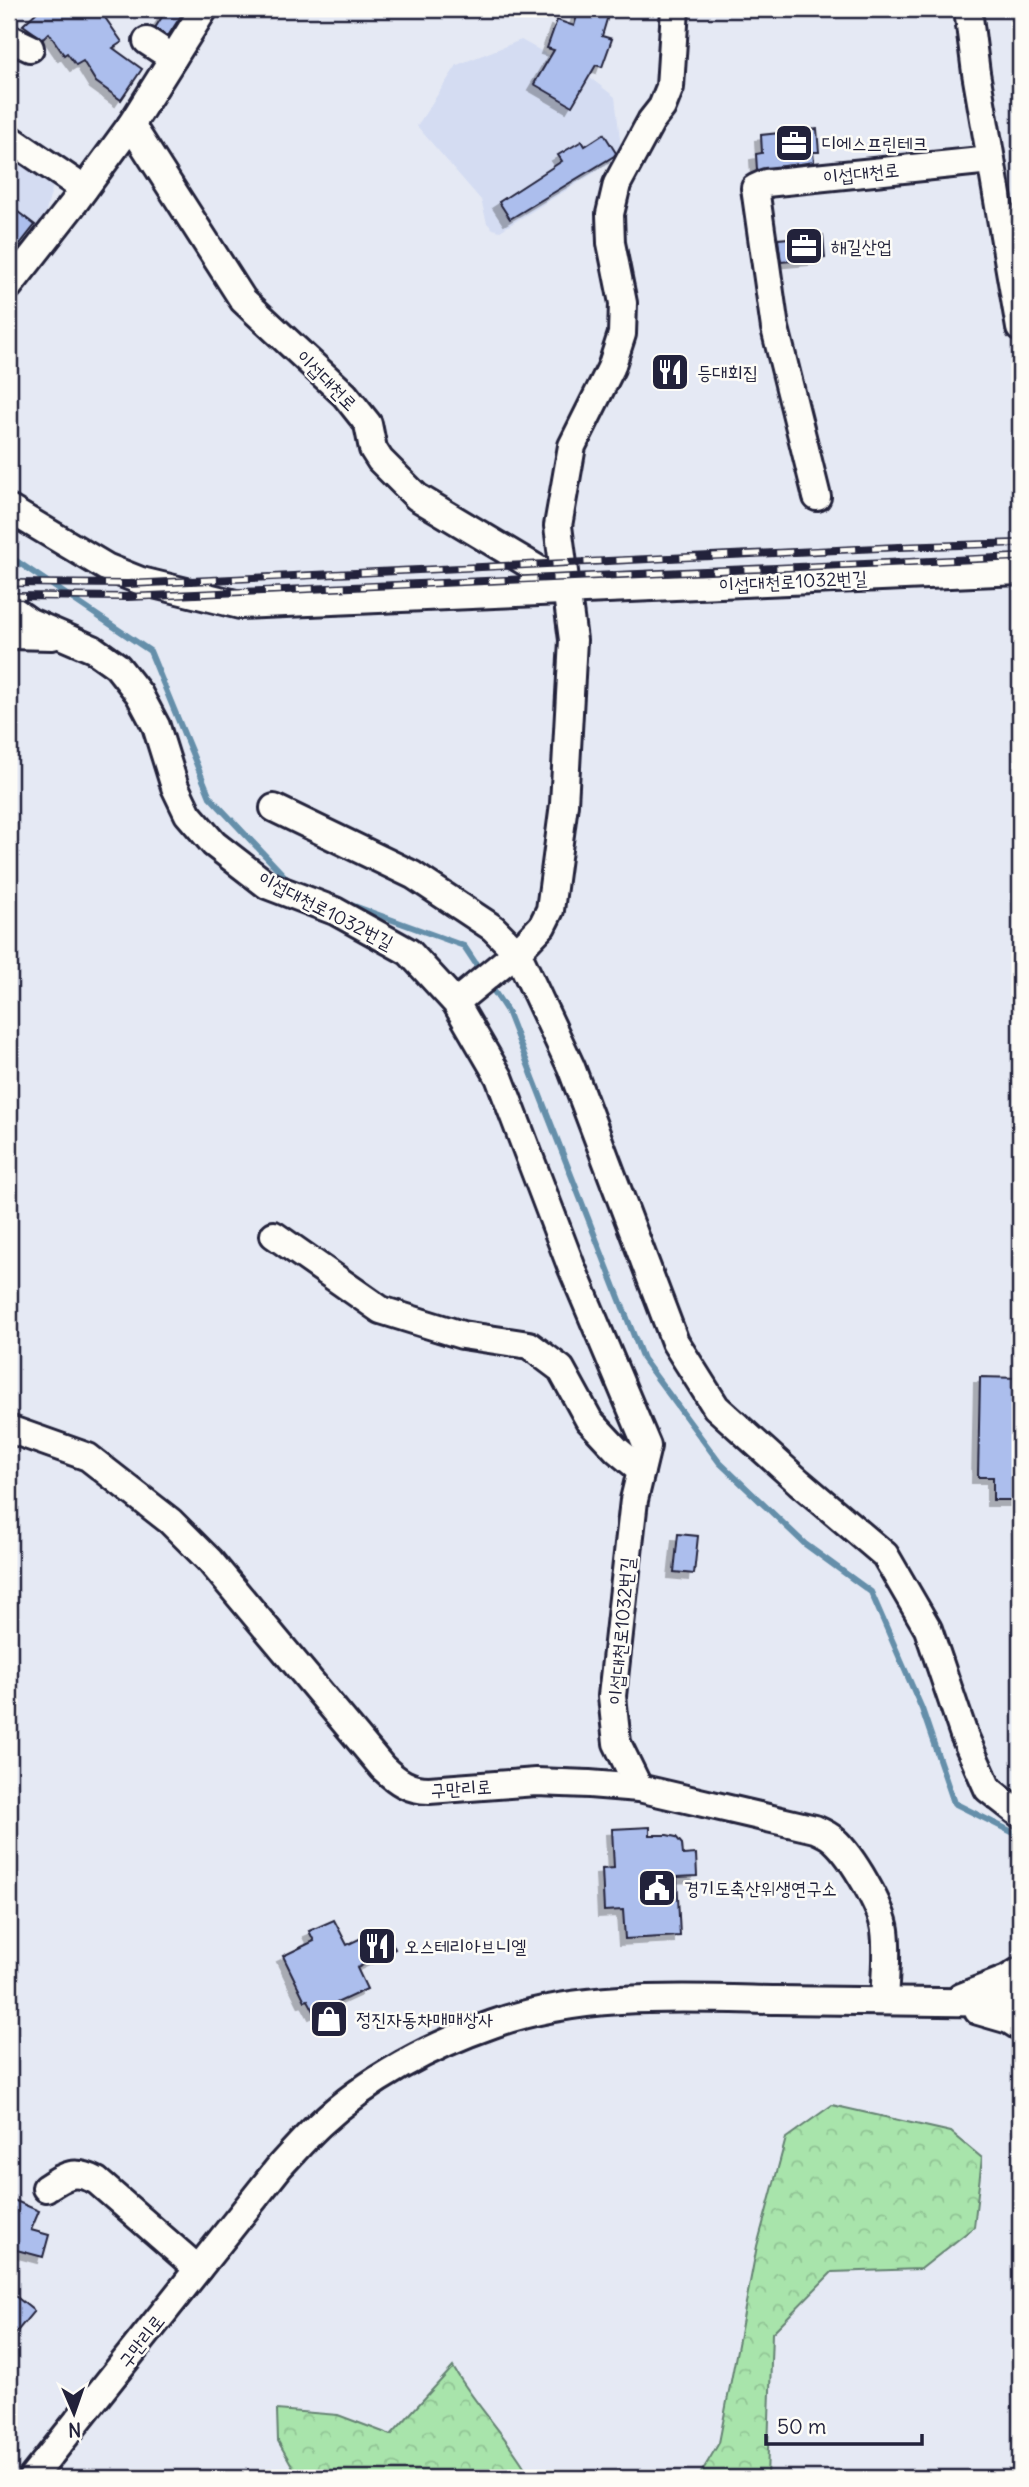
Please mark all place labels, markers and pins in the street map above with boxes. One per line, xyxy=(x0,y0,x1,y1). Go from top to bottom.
office icon: 디에스프린테크 xyxy=(773,122,815,164)
place label: 디에스프린테크 xyxy=(821,131,928,155)
office icon: 해길산업 xyxy=(783,225,825,267)
place label: 해길산업 xyxy=(831,234,892,258)
restaurant icon: 등대회집 xyxy=(649,351,691,393)
place label: 등대회집 xyxy=(697,360,758,384)
public building icon: 경기도축산위생연구소 xyxy=(636,1867,678,1909)
place label: 경기도축산위생연구소 xyxy=(684,1876,837,1900)
restaurant icon: 오스테리아브니엘 xyxy=(356,1925,398,1967)
place label: 오스테리아브니엘 xyxy=(404,1934,526,1958)
shop icon: 정진자동차매매상사 xyxy=(308,1998,350,2040)
place label: 정진자동차매매상사 xyxy=(356,2007,494,2031)

